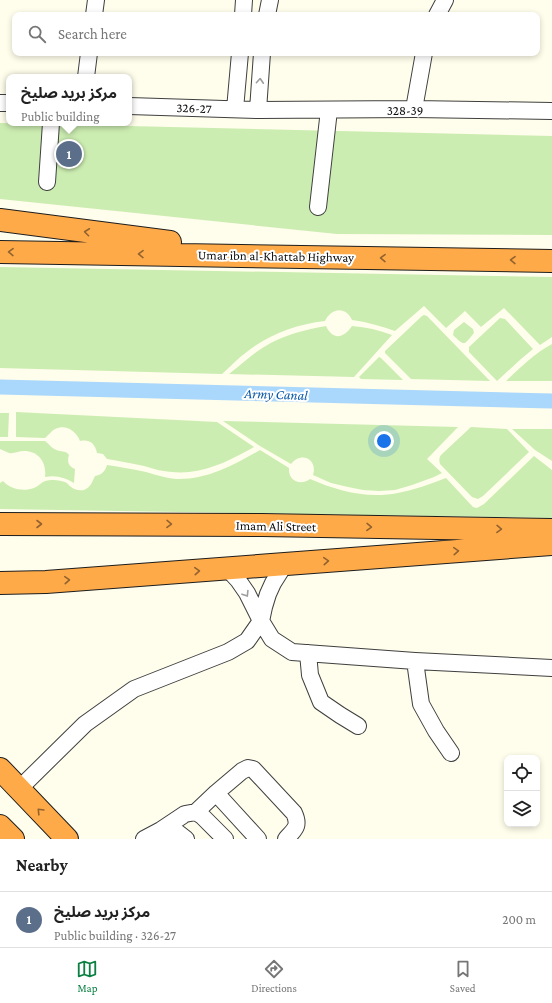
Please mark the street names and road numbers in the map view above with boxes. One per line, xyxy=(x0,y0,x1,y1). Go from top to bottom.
street label: 326-27 xyxy=(176,100,212,116)
street label: 328-39 xyxy=(387,103,423,118)
street label: Umar ibn al-Khattab Highway xyxy=(198,247,355,265)
street label: Imam Ali Street xyxy=(236,518,317,534)

